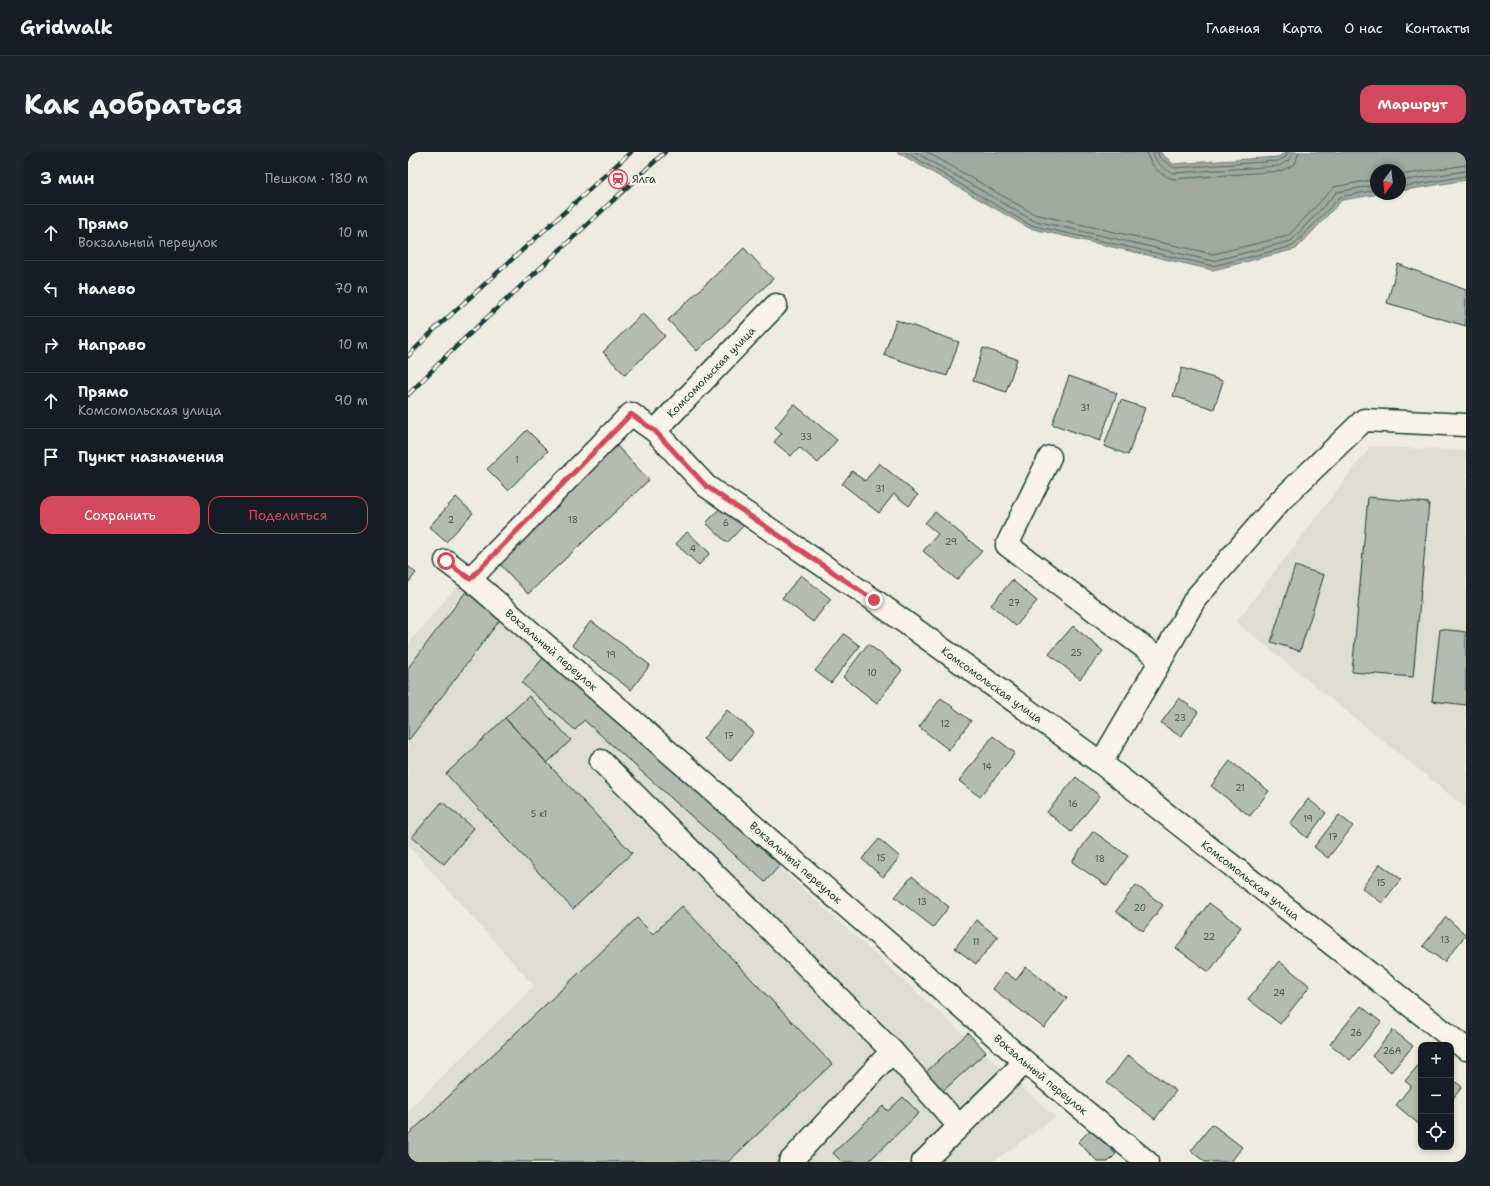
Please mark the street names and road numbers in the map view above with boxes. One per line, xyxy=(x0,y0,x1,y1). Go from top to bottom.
street label: Комсомольская улица xyxy=(664,323,759,421)
street label: Вокзальный переулок xyxy=(502,606,601,695)
street label: Комсомольская улица xyxy=(938,644,1046,727)
street label: Вокзальный переулок xyxy=(746,819,845,908)
street label: Комсомольская улица xyxy=(1198,837,1303,924)
street label: Вокзальный переулок xyxy=(990,1031,1091,1119)

